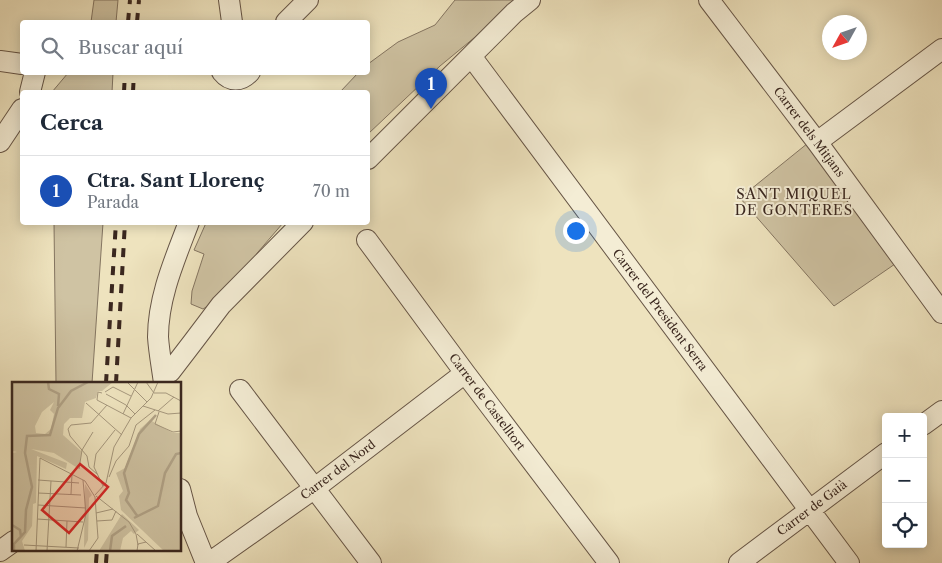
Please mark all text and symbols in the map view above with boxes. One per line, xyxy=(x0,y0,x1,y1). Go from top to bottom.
north arrow xyxy=(822,15,867,60)
search box xyxy=(20,20,370,75)
icon: search xyxy=(38,34,66,62)
text: Buscar aquí xyxy=(78,36,183,59)
pin: 1 xyxy=(415,68,447,109)
street label: Carrer dels Mitjans xyxy=(771,84,848,180)
text: Cerca xyxy=(40,110,103,135)
text: Ctra. Sant Llorenç xyxy=(87,169,264,192)
text: 1 xyxy=(52,181,60,201)
text: 70 m xyxy=(313,181,350,201)
district label: SANT MIQUEL DE GONTERES xyxy=(735,185,853,219)
text: Parada xyxy=(87,192,139,212)
your location xyxy=(563,218,589,244)
street label: Carrer del President Serra xyxy=(610,246,712,374)
street label: Carrer de Castelltort xyxy=(446,350,529,454)
inset map xyxy=(12,382,181,550)
map controls xyxy=(882,413,927,548)
button: + xyxy=(882,413,927,458)
street label: Carrer del Nord xyxy=(297,436,379,503)
button: − xyxy=(882,458,927,503)
street label: Carrer de Gaià xyxy=(774,476,850,539)
button: locate xyxy=(882,503,927,548)

